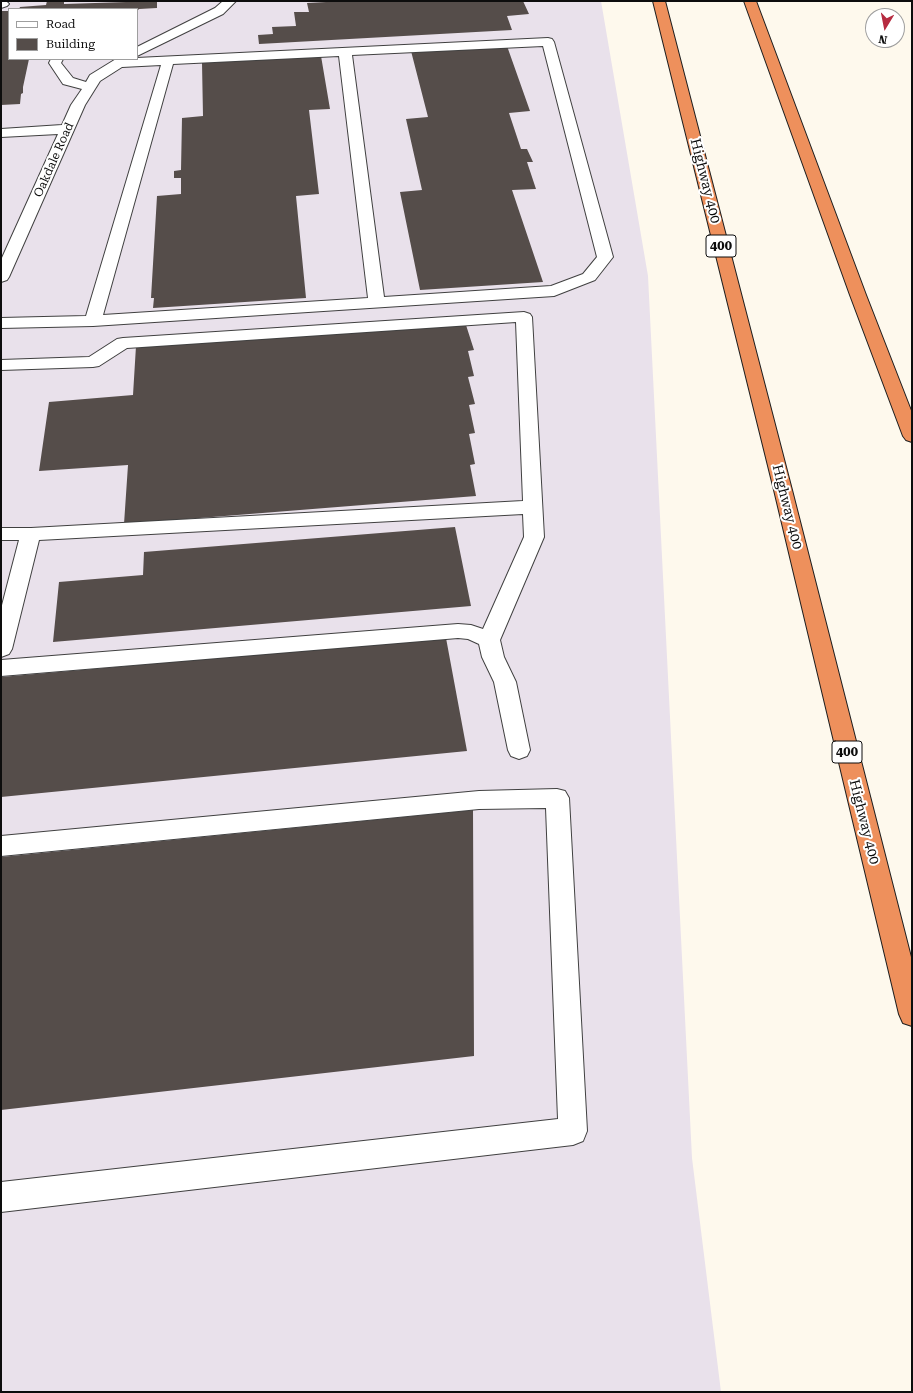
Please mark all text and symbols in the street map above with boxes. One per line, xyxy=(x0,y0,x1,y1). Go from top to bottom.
legend xyxy=(8,8,138,60)
north arrow xyxy=(865,8,905,48)
text: Road xyxy=(46,17,75,31)
text: N xyxy=(878,32,888,46)
text: Building xyxy=(46,37,95,51)
street label: Oakdale Road xyxy=(31,120,77,200)
street label: Highway 400 xyxy=(686,137,724,225)
road number: 400 xyxy=(706,235,736,257)
street label: Highway 400 xyxy=(768,463,806,551)
road number: 400 xyxy=(832,741,862,763)
street label: Highway 400 xyxy=(845,778,883,866)

